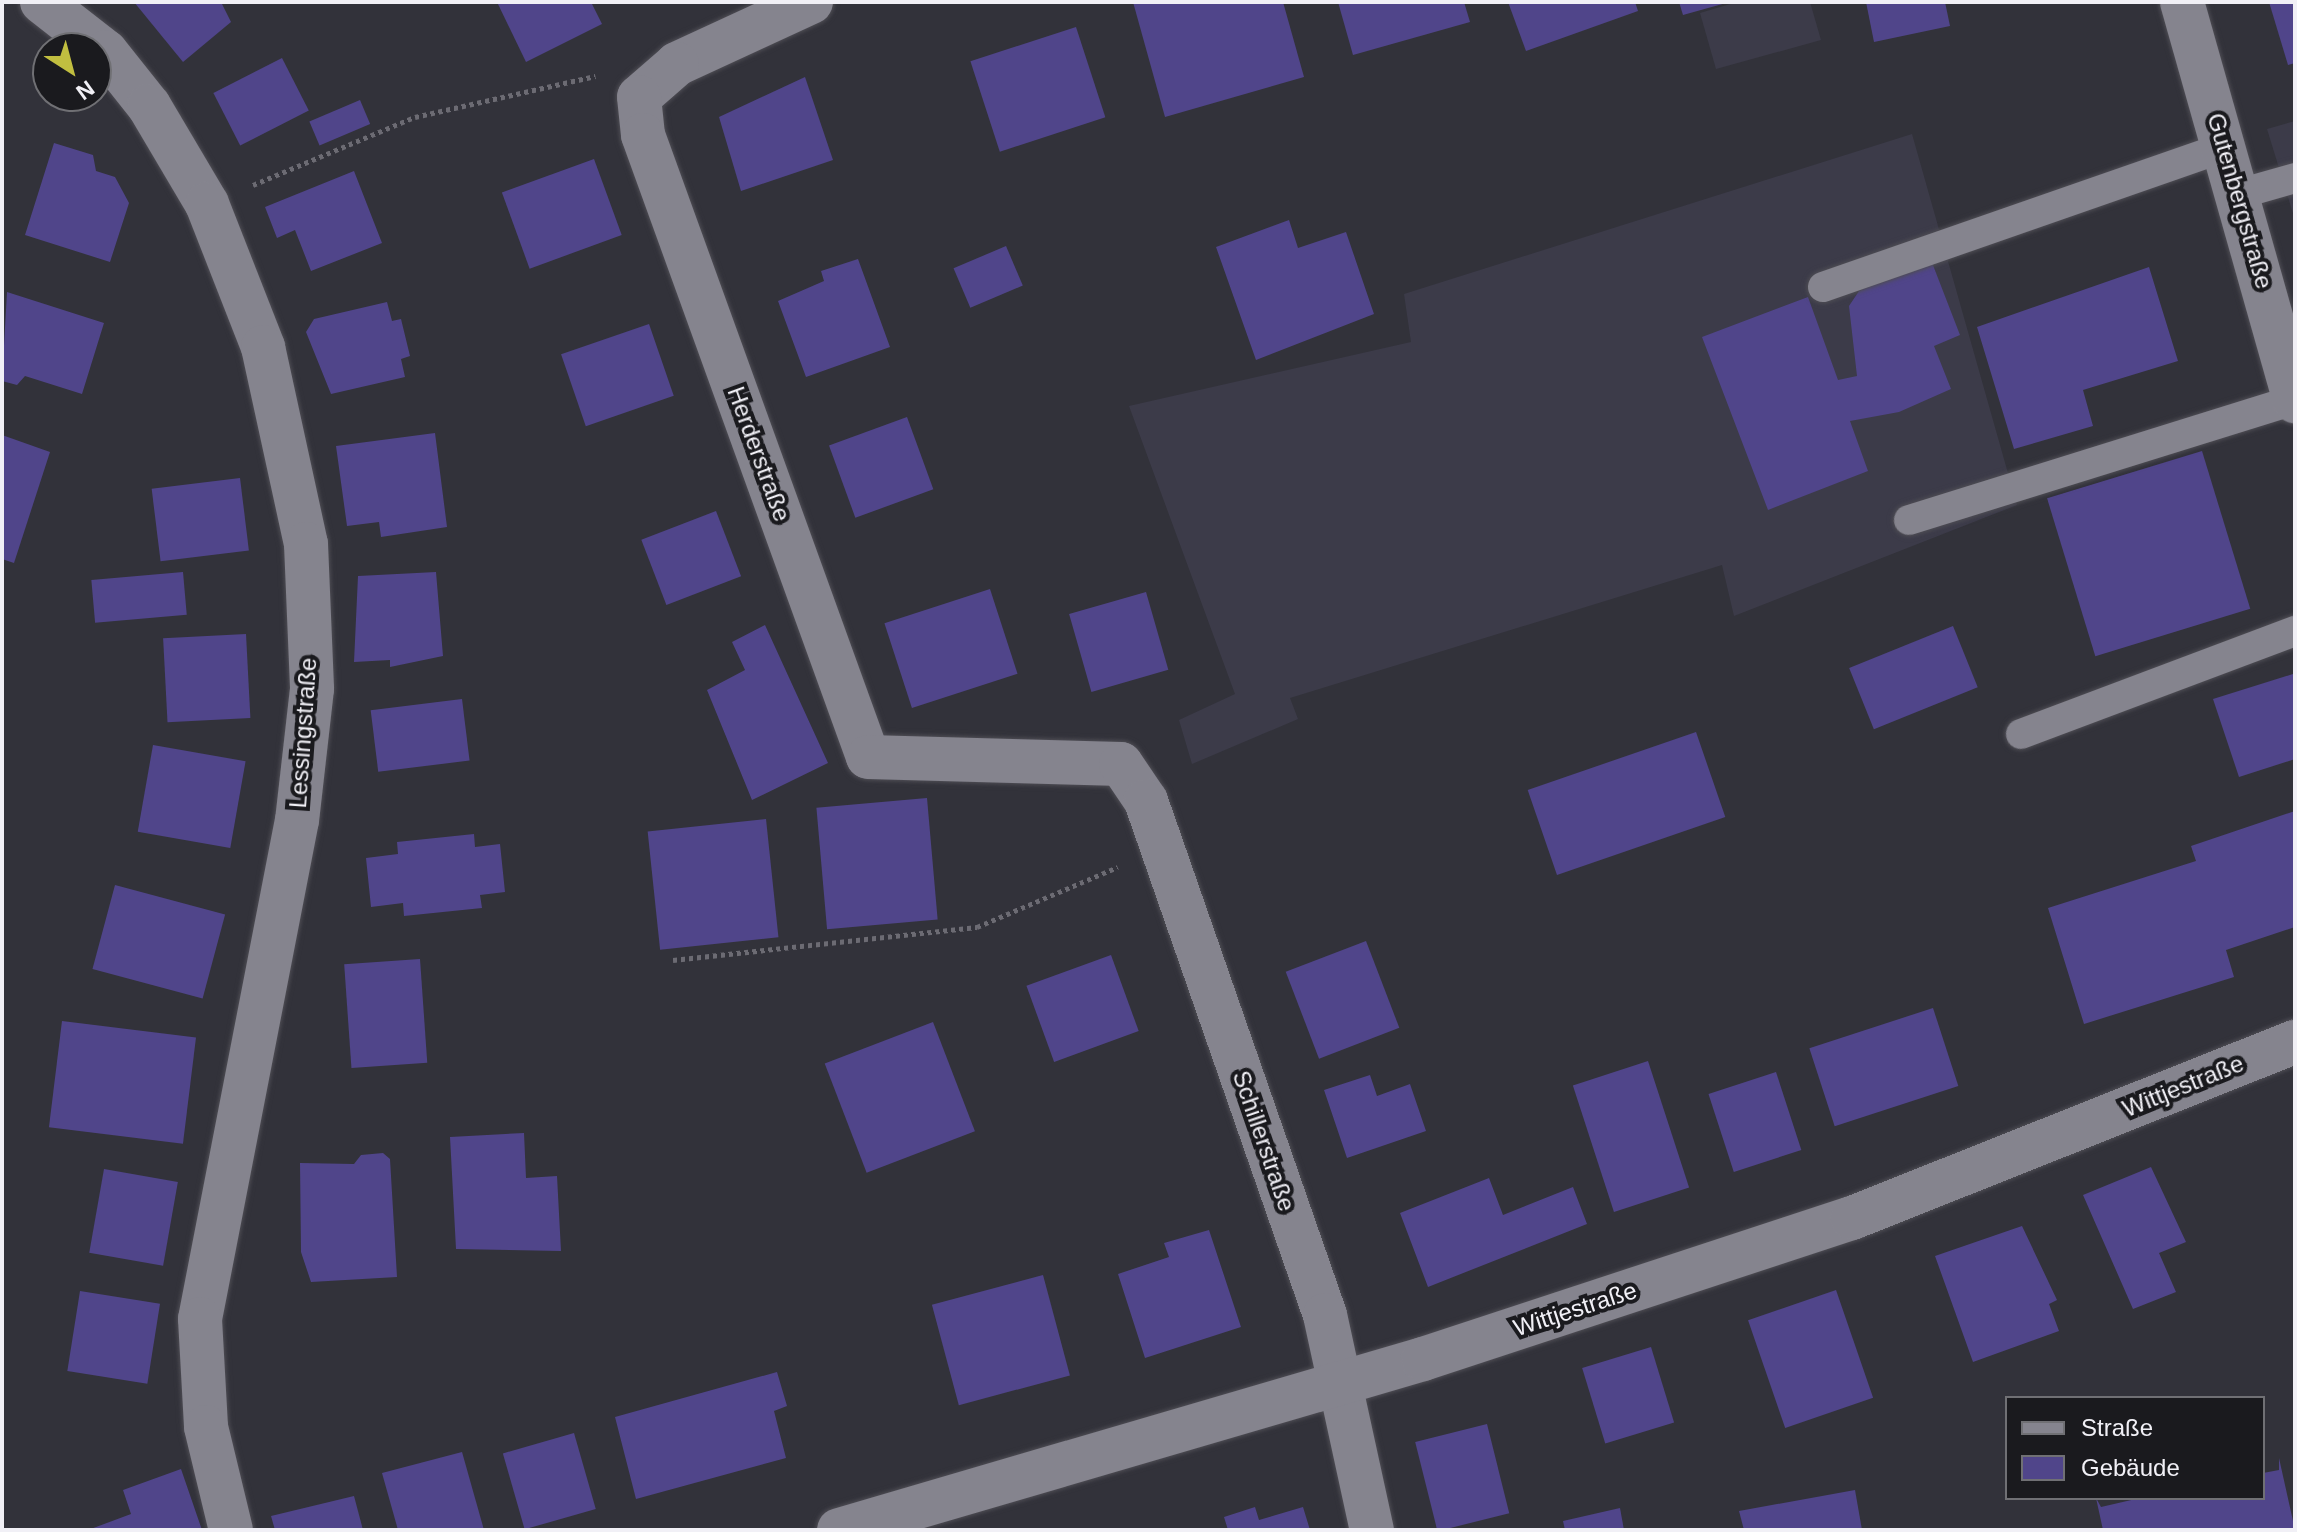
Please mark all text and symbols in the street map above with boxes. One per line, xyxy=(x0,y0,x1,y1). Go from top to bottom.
north arrow xyxy=(32,32,112,112)
text: N xyxy=(71,75,99,105)
street label: Gutenbergstraße xyxy=(2201,110,2279,292)
street label: Herderstraße xyxy=(721,383,797,525)
street label: Lessingstraße xyxy=(283,657,323,809)
street label: Wittjestraße xyxy=(2118,1049,2248,1123)
street label: Schillerstraße xyxy=(1227,1067,1301,1215)
street label: Wittjestraße xyxy=(1510,1276,1640,1342)
legend xyxy=(2005,1396,2265,1500)
text: Straße xyxy=(2081,1414,2153,1441)
text: Gebäude xyxy=(2081,1454,2180,1481)

